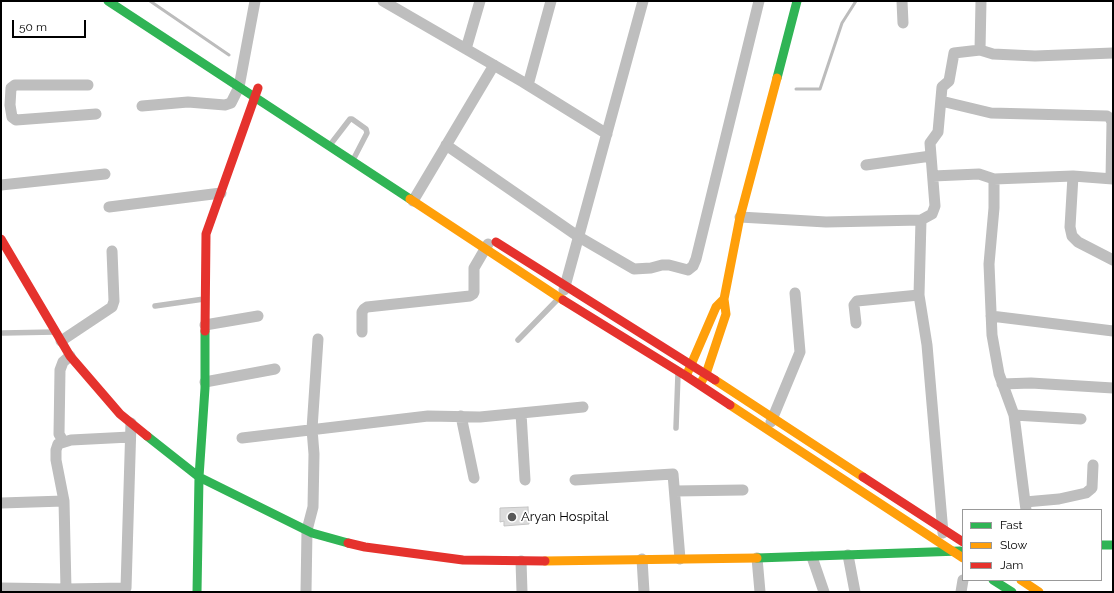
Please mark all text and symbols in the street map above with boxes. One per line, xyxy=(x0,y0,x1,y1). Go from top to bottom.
scale bar xyxy=(14,12,88,38)
text: 50 m xyxy=(19,20,47,34)
place label: Aryan Hospital xyxy=(521,509,609,525)
legend xyxy=(962,509,1102,581)
marker: Aryan Hospital xyxy=(506,511,518,523)
text: Fast xyxy=(1000,518,1023,532)
text: Slow xyxy=(1000,538,1027,552)
text: Jam xyxy=(1000,558,1023,572)

